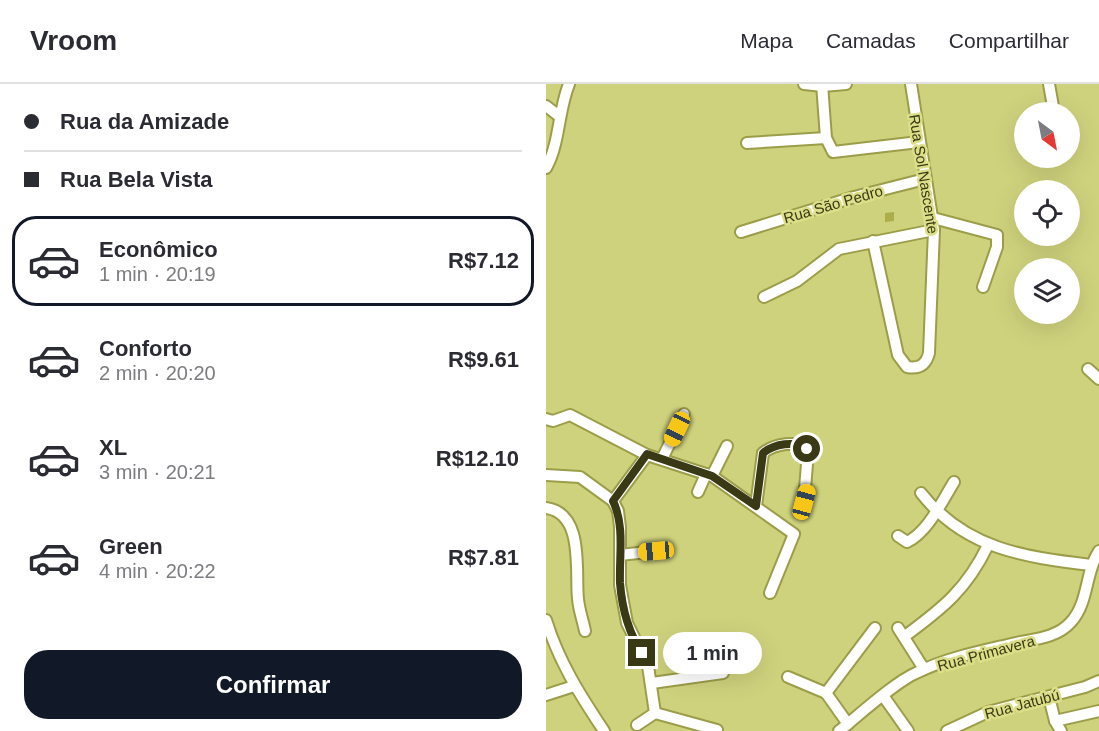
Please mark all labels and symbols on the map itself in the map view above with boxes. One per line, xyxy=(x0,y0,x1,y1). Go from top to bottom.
north arrow xyxy=(1014,102,1080,168)
street label: Rua Sol Nascente xyxy=(906,113,942,235)
street label: Rua São Pedro xyxy=(781,182,885,226)
car xyxy=(661,409,693,449)
route start xyxy=(793,435,820,462)
car xyxy=(791,482,817,522)
car xyxy=(637,540,675,562)
callout: 1 min xyxy=(663,632,762,674)
street label: Rua Primavera xyxy=(935,632,1037,674)
route end xyxy=(628,639,655,666)
street label: Rua Jatubú xyxy=(983,686,1061,722)

